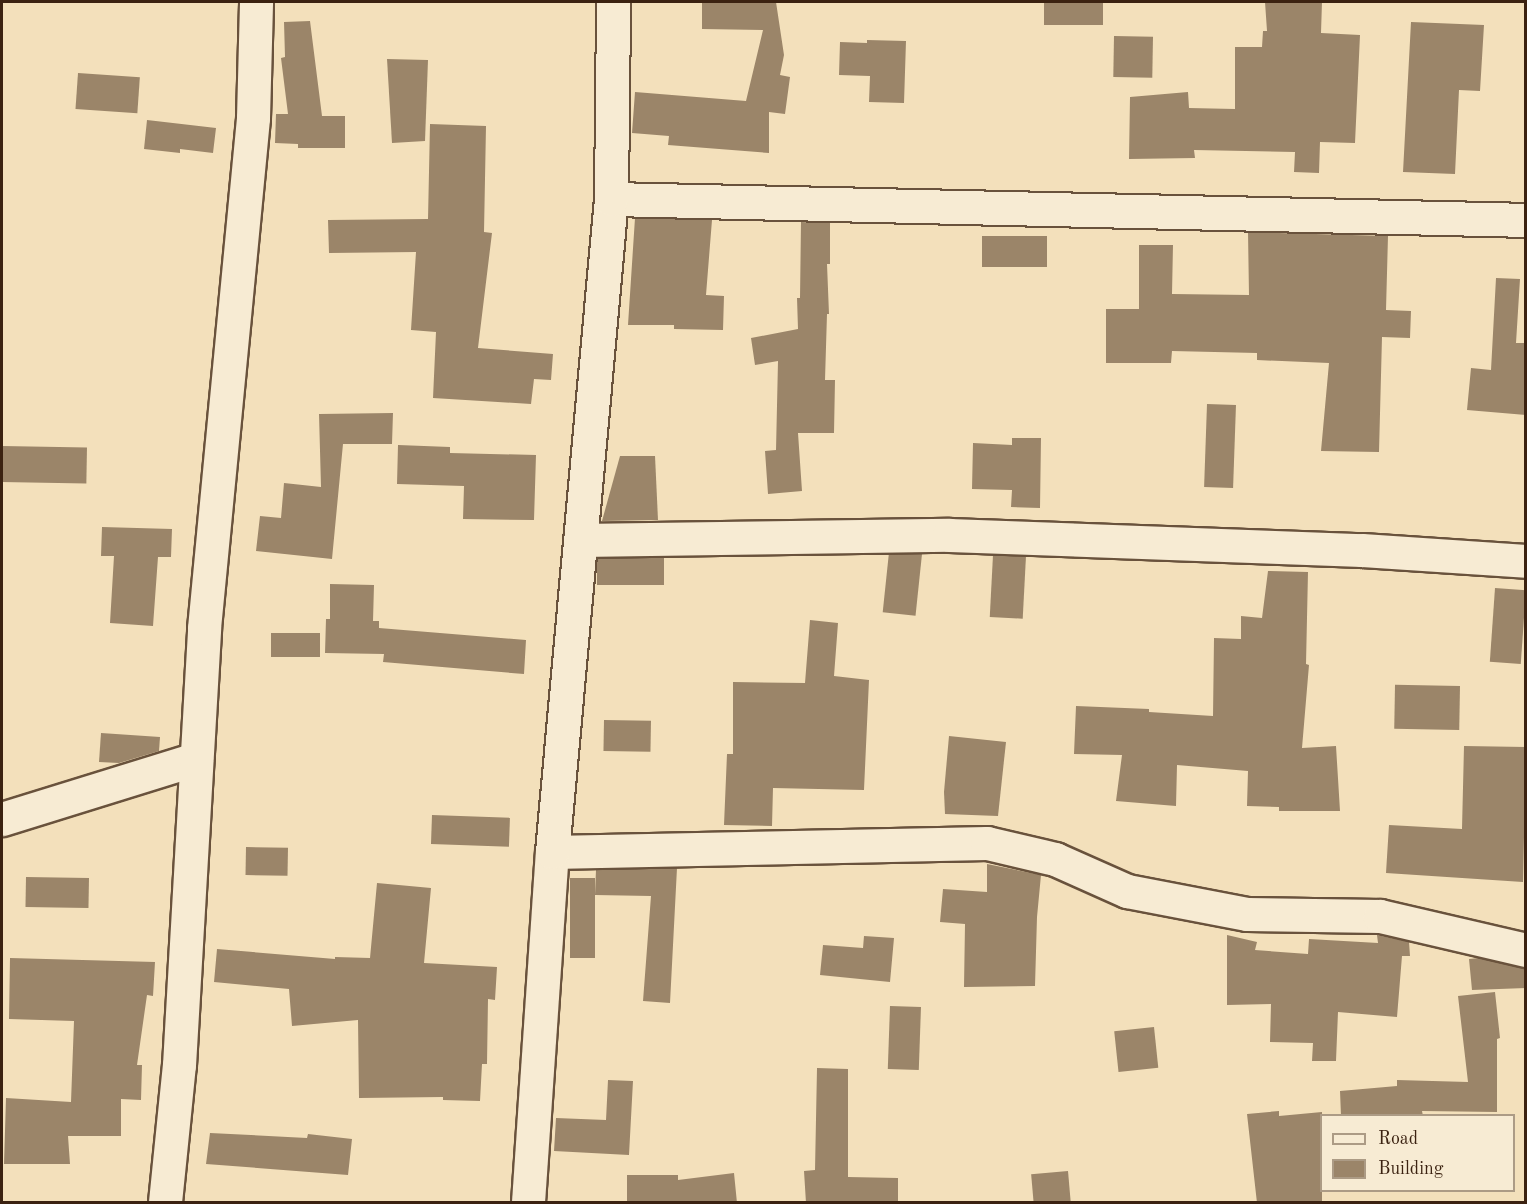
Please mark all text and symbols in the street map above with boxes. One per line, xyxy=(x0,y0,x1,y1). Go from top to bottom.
legend xyxy=(1320,1114,1515,1192)
text: Road xyxy=(1378,1130,1418,1148)
text: Building xyxy=(1378,1160,1443,1178)

